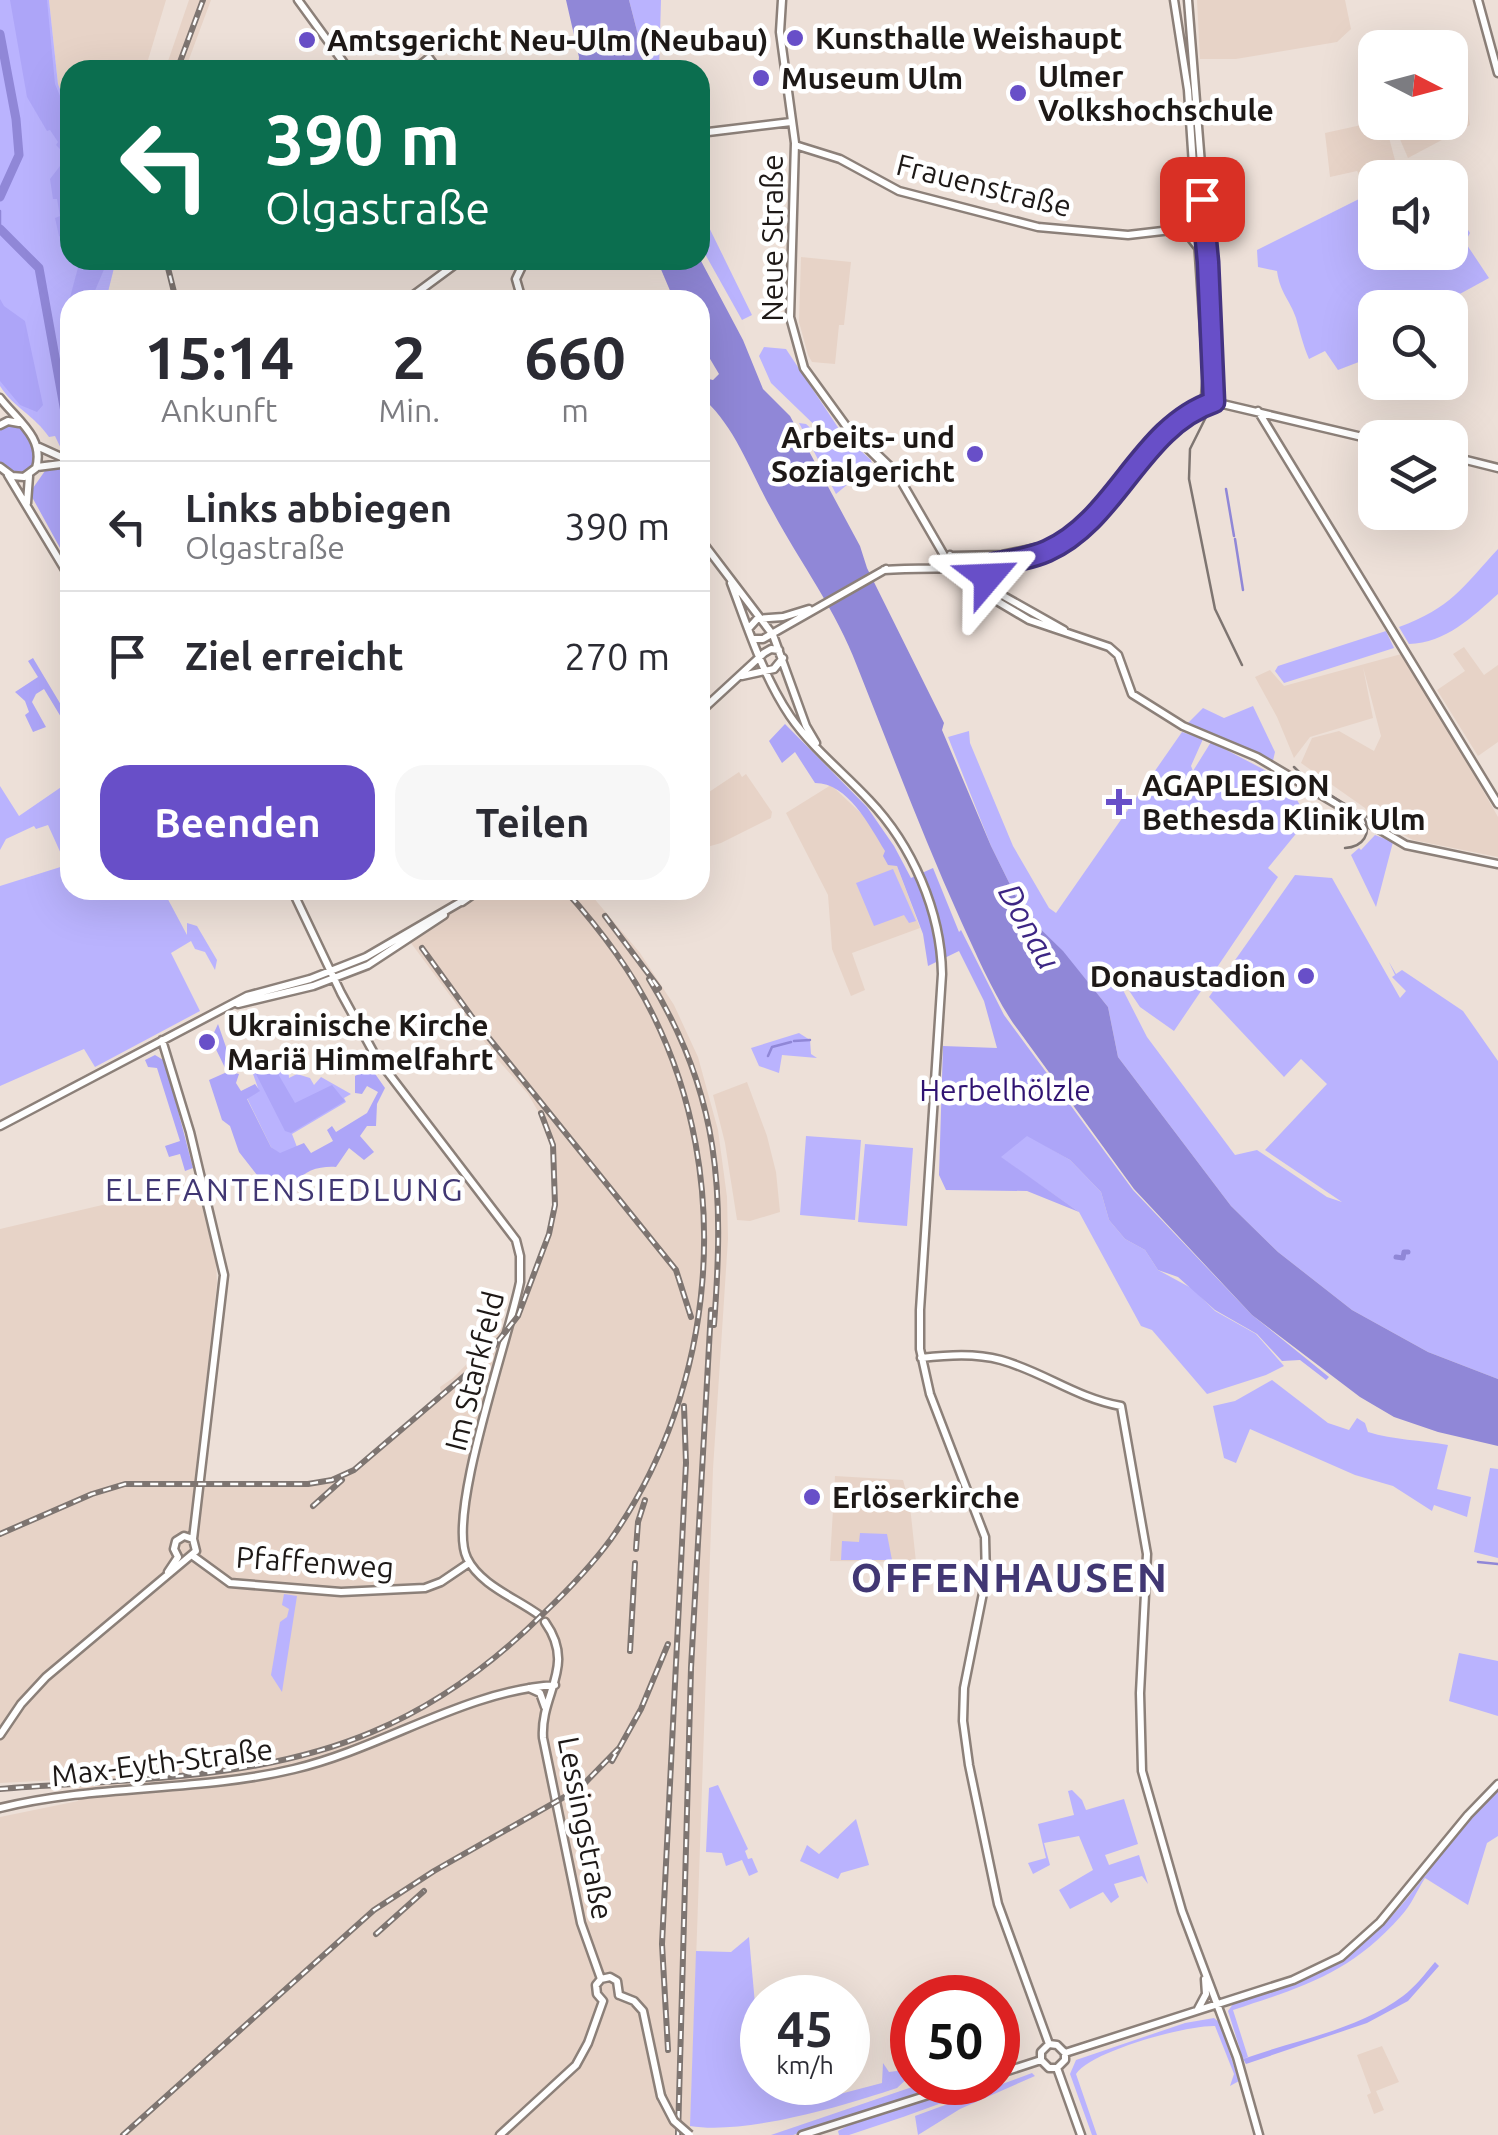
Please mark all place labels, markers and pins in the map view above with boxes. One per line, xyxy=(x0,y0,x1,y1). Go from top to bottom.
place label: Kunsthalle Weishaupt xyxy=(815,21,1122,55)
place label: Amtsgericht Neu-Ulm (Neubau) xyxy=(327,23,768,57)
marker: Kunsthalle Weishaupt xyxy=(784,27,806,49)
marker: Amtsgericht Neu-Ulm (Neubau) xyxy=(296,29,318,51)
place label: Ulmer Volkshochschule xyxy=(1038,59,1274,127)
place label: Museum Ulm xyxy=(781,61,963,95)
marker: Museum Ulm xyxy=(750,67,772,89)
marker: Ulmer Volkshochschule xyxy=(1007,82,1029,104)
pin xyxy=(1160,157,1245,242)
place label: Arbeits- und Sozialgericht xyxy=(771,420,955,488)
marker: Arbeits- und Sozialgericht xyxy=(964,443,986,465)
place label: AGAPLESION Bethesda Klinik Ulm xyxy=(1142,768,1426,836)
marker: AGAPLESION Bethesda Klinik Ulm xyxy=(1106,789,1132,815)
place label: Donaustadion xyxy=(1090,959,1286,993)
marker: Donaustadion xyxy=(1295,965,1317,987)
place label: Ukrainische Kirche Mariä Himmelfahrt xyxy=(227,1008,494,1076)
marker: Ukrainische Kirche Mariä Himmelfahrt xyxy=(196,1031,218,1053)
place label: Erlöserkirche xyxy=(832,1480,1020,1514)
marker: Erlöserkirche xyxy=(801,1486,823,1508)

